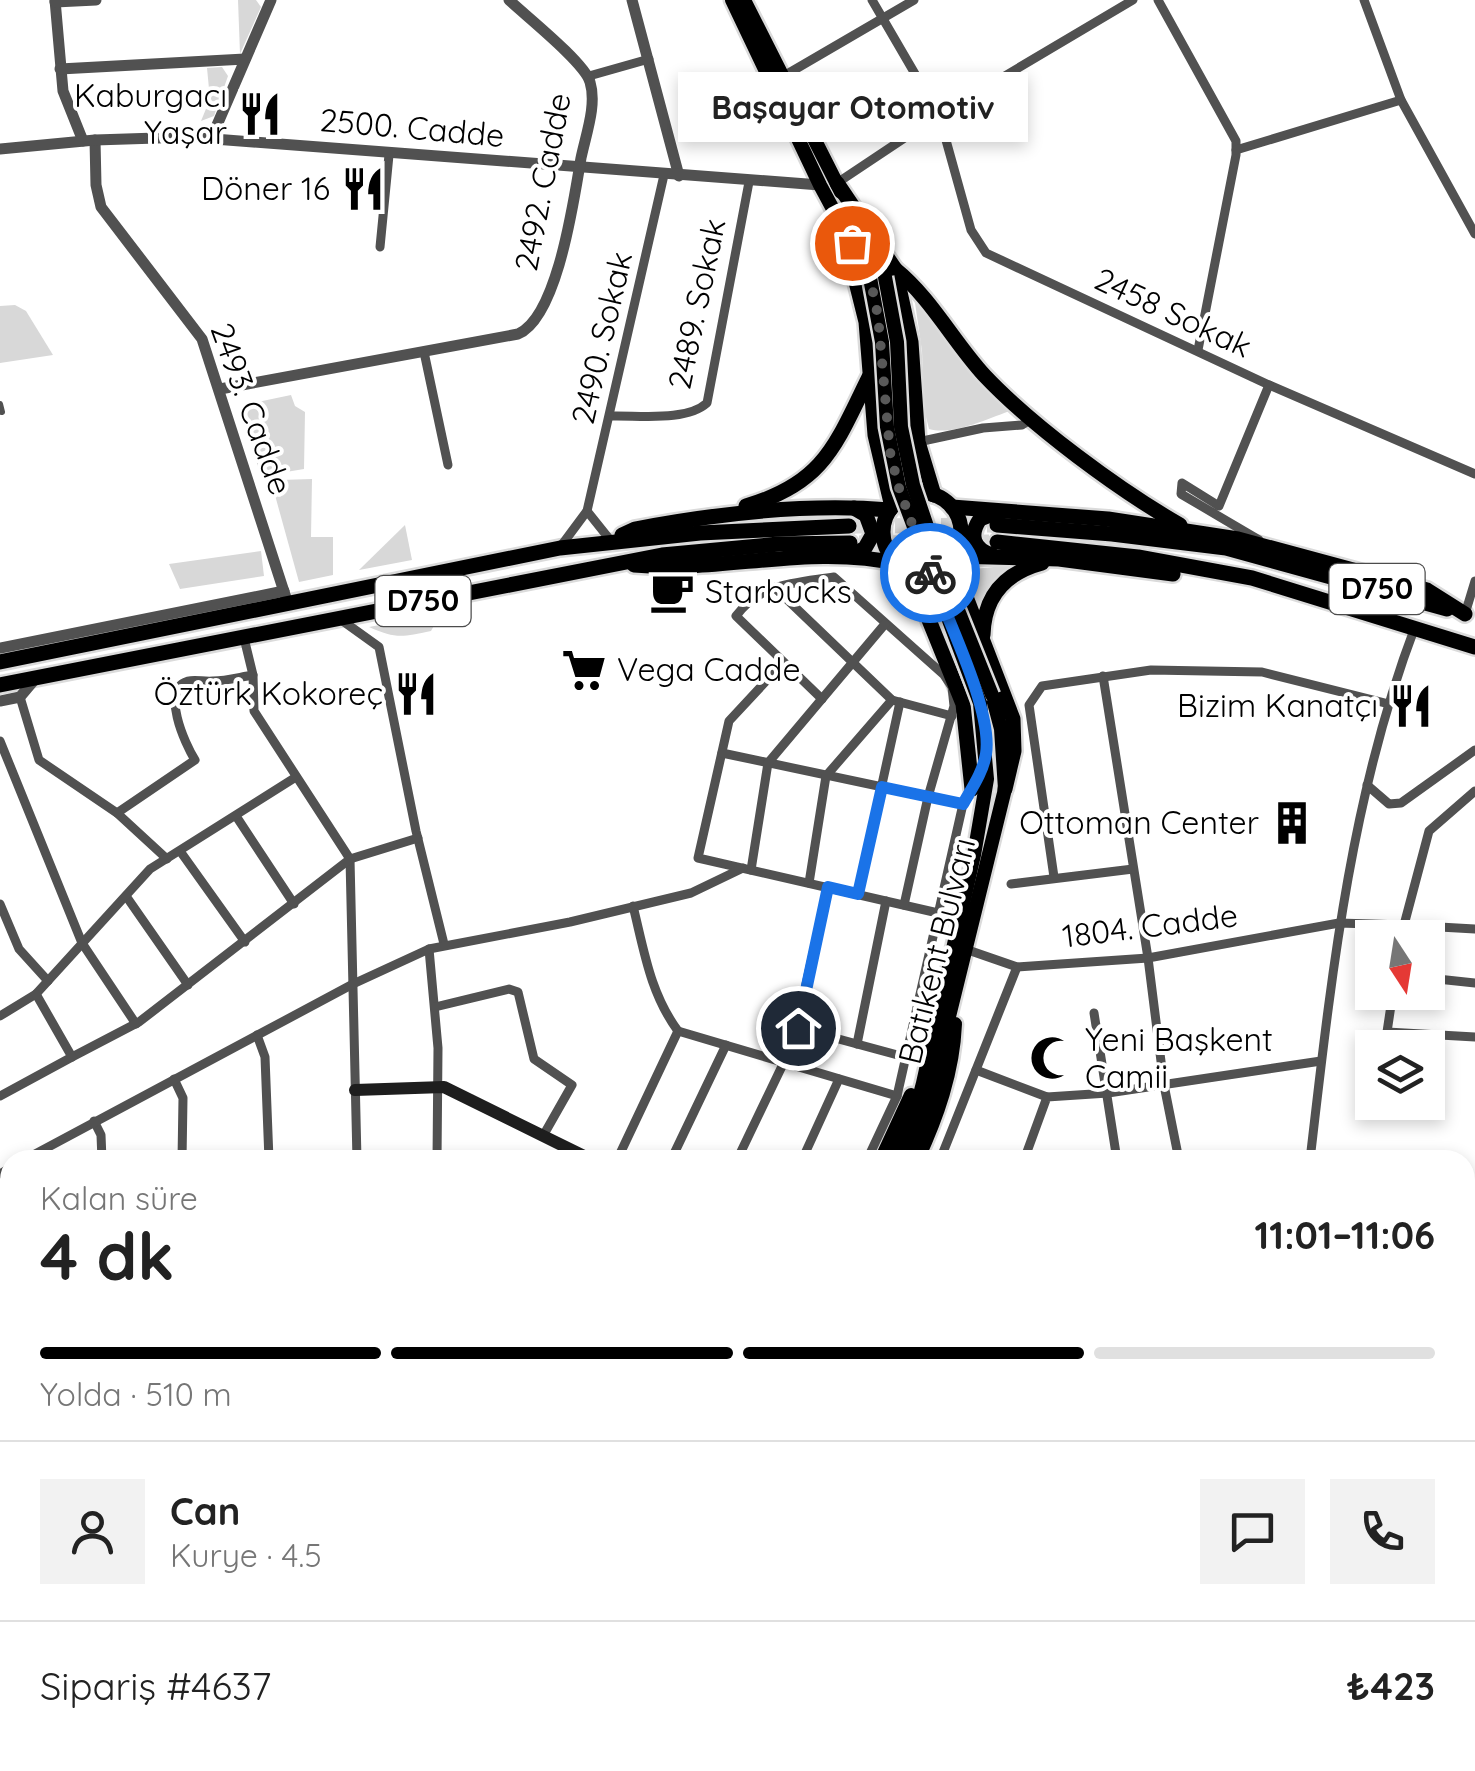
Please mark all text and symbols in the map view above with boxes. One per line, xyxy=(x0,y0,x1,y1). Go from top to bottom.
callout: Başayar Otomotiv xyxy=(677,73,1027,143)
place label: Kaburgacı Yaşar xyxy=(74,75,227,152)
text: Başayar Otomotiv xyxy=(711,87,995,127)
street label: 2492. Cadde xyxy=(505,89,579,274)
restaurant icon: Kaburgacı Yaşar xyxy=(236,90,284,138)
street label: 2500. Cadde xyxy=(318,99,506,155)
restaurant icon: Döner 16 xyxy=(339,165,387,213)
place label: Döner 16 xyxy=(201,168,330,208)
pin xyxy=(810,201,895,286)
street label: 2489. Sokak xyxy=(658,215,734,393)
icon: bag xyxy=(825,216,880,271)
street label: 2490. Sokak xyxy=(562,248,640,428)
street label: 2458 Sokak xyxy=(1089,258,1258,366)
street label: 2493. Cadde xyxy=(202,317,301,500)
courier xyxy=(880,523,980,623)
icon: bike xyxy=(903,546,958,601)
road number: D750 xyxy=(1330,564,1424,614)
cafe icon: Starbucks xyxy=(648,568,696,616)
place label: Starbucks xyxy=(705,571,852,611)
road number: D750 xyxy=(376,576,470,626)
supermarket icon: Vega Cadde xyxy=(560,646,608,694)
place label: Vega Cadde xyxy=(617,649,801,689)
restaurant icon: Öztürk Kokoreç xyxy=(392,670,440,718)
place label: Öztürk Kokoreç xyxy=(154,673,383,713)
restaurant icon: Bizim Kanatçı xyxy=(1387,682,1435,730)
place label: Bizim Kanatçı xyxy=(1177,685,1378,725)
building icon: Ottoman Center xyxy=(1268,799,1316,847)
place label: Ottoman Center xyxy=(1019,802,1259,842)
street label: Batıkent Bulvarı xyxy=(889,834,983,1068)
street label: 1804. Cadde xyxy=(1060,894,1240,956)
north arrow xyxy=(1355,920,1445,1010)
map controls xyxy=(1355,920,1445,1120)
pin xyxy=(756,986,841,1071)
icon: home xyxy=(771,1001,826,1056)
place label: Yeni Başkent Camii xyxy=(1085,1019,1273,1096)
button: layers xyxy=(1355,1030,1445,1120)
mosque icon: Yeni Başkent Camii xyxy=(1028,1034,1076,1082)
text: Kalan süre xyxy=(40,1178,198,1218)
text: 11:01–11:06 xyxy=(1255,1211,1435,1259)
text: 4 dk xyxy=(40,1215,174,1296)
text: Yolda · 510 m xyxy=(40,1374,232,1414)
button: person xyxy=(40,1479,145,1584)
button: chat xyxy=(1200,1479,1305,1584)
button: phone xyxy=(1330,1479,1435,1584)
text: Can xyxy=(170,1487,240,1535)
text: Kurye · 4.5 xyxy=(170,1535,322,1575)
text: Sipariş #4637 xyxy=(40,1662,271,1710)
text: ₺423 xyxy=(1347,1662,1435,1710)

